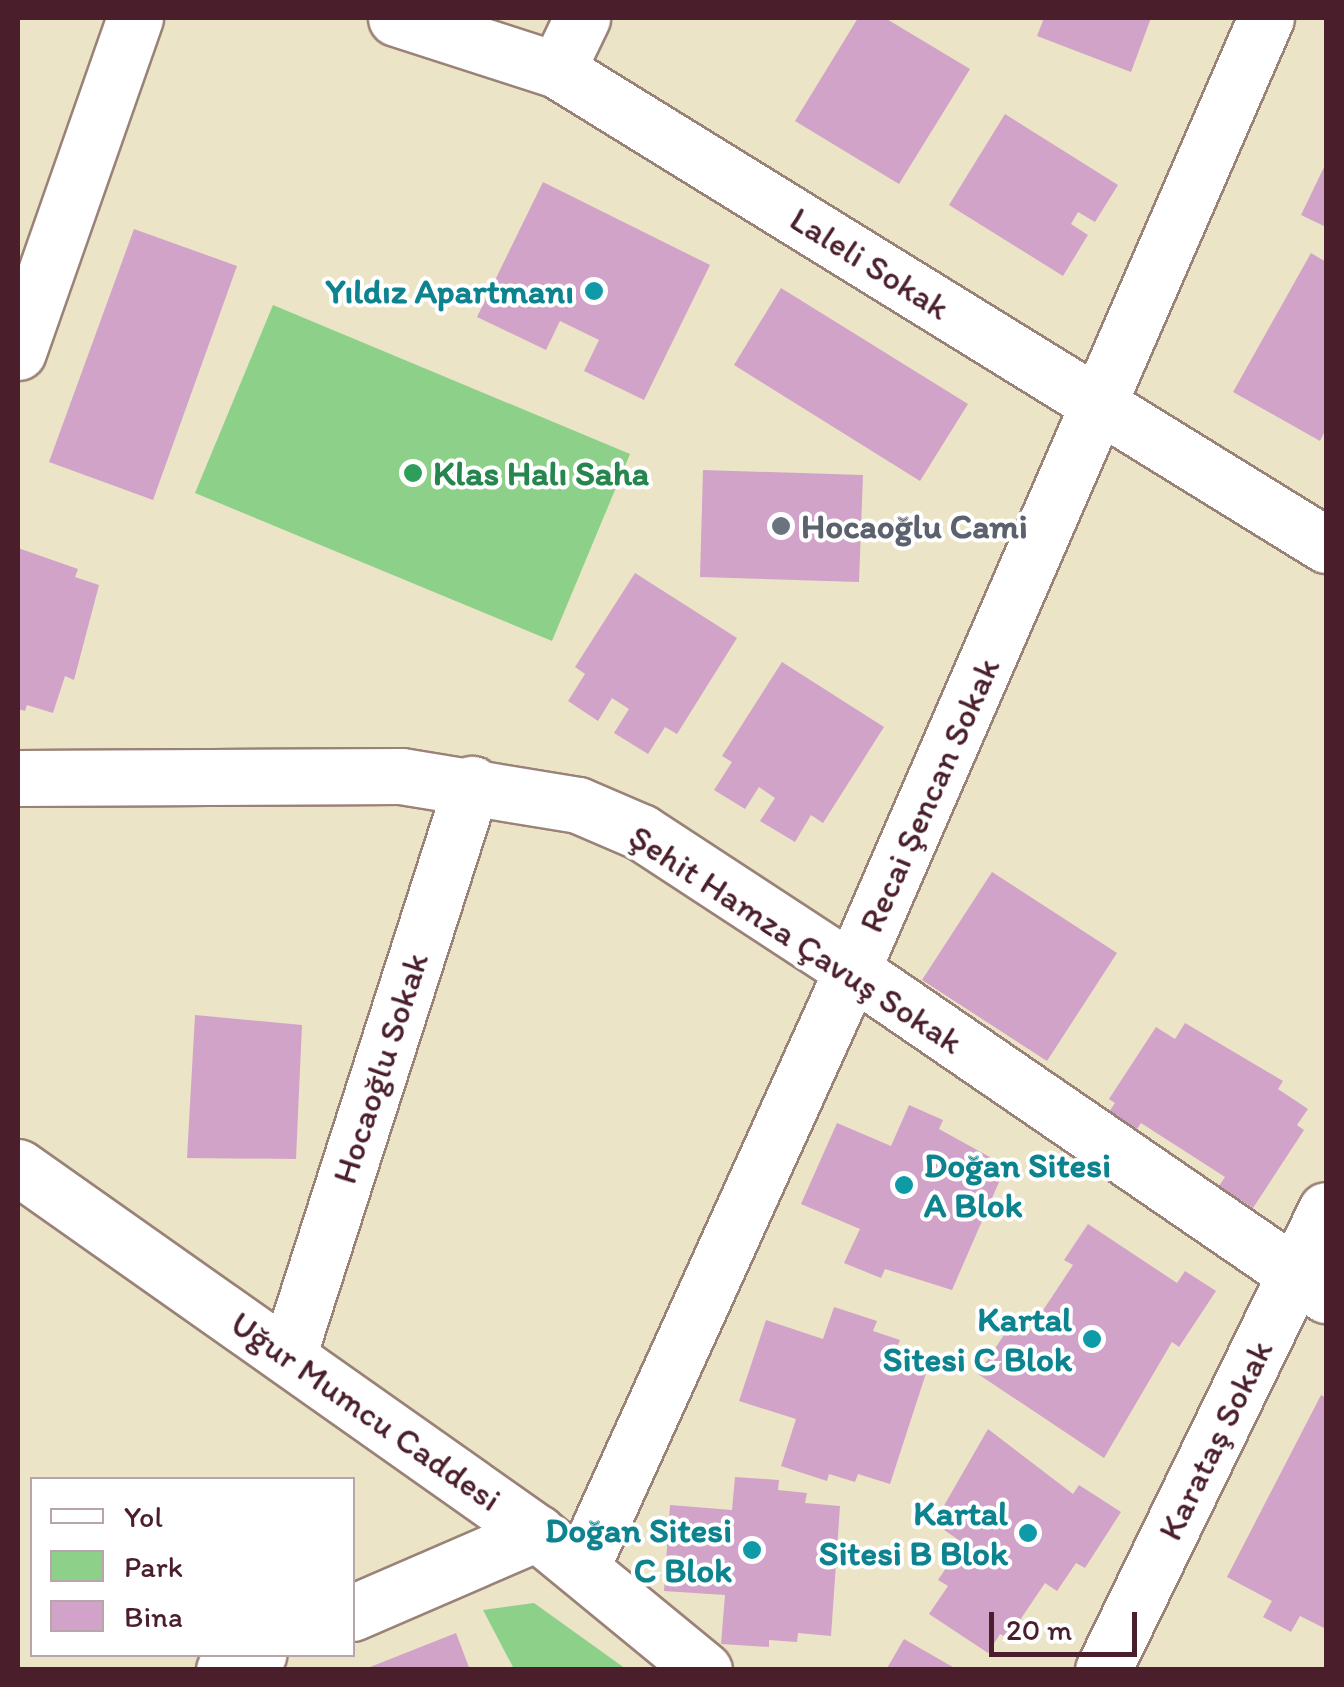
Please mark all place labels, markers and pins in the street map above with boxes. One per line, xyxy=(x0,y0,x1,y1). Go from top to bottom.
place label: Yıldız Apartmanı xyxy=(325,270,574,312)
marker: Yıldız Apartmanı xyxy=(583,280,605,302)
place label: Klas Halı Saha xyxy=(433,452,650,494)
marker: Klas Halı Saha xyxy=(402,462,424,484)
place label: Hocaoğlu Cami xyxy=(801,505,1029,547)
marker: Hocaoğlu Cami xyxy=(770,515,792,537)
place label: Doğan Sitesi A Blok xyxy=(924,1144,1111,1226)
marker: Doğan Sitesi A Blok xyxy=(893,1174,915,1196)
place label: Kartal Sitesi C Blok xyxy=(883,1298,1072,1380)
marker: Kartal Sitesi C Blok xyxy=(1081,1328,1103,1350)
place label: Kartal Sitesi B Blok xyxy=(818,1492,1008,1574)
place label: Doğan Sitesi C Blok xyxy=(545,1509,732,1591)
marker: Kartal Sitesi B Blok xyxy=(1017,1522,1039,1544)
marker: Doğan Sitesi C Blok xyxy=(741,1539,763,1561)

